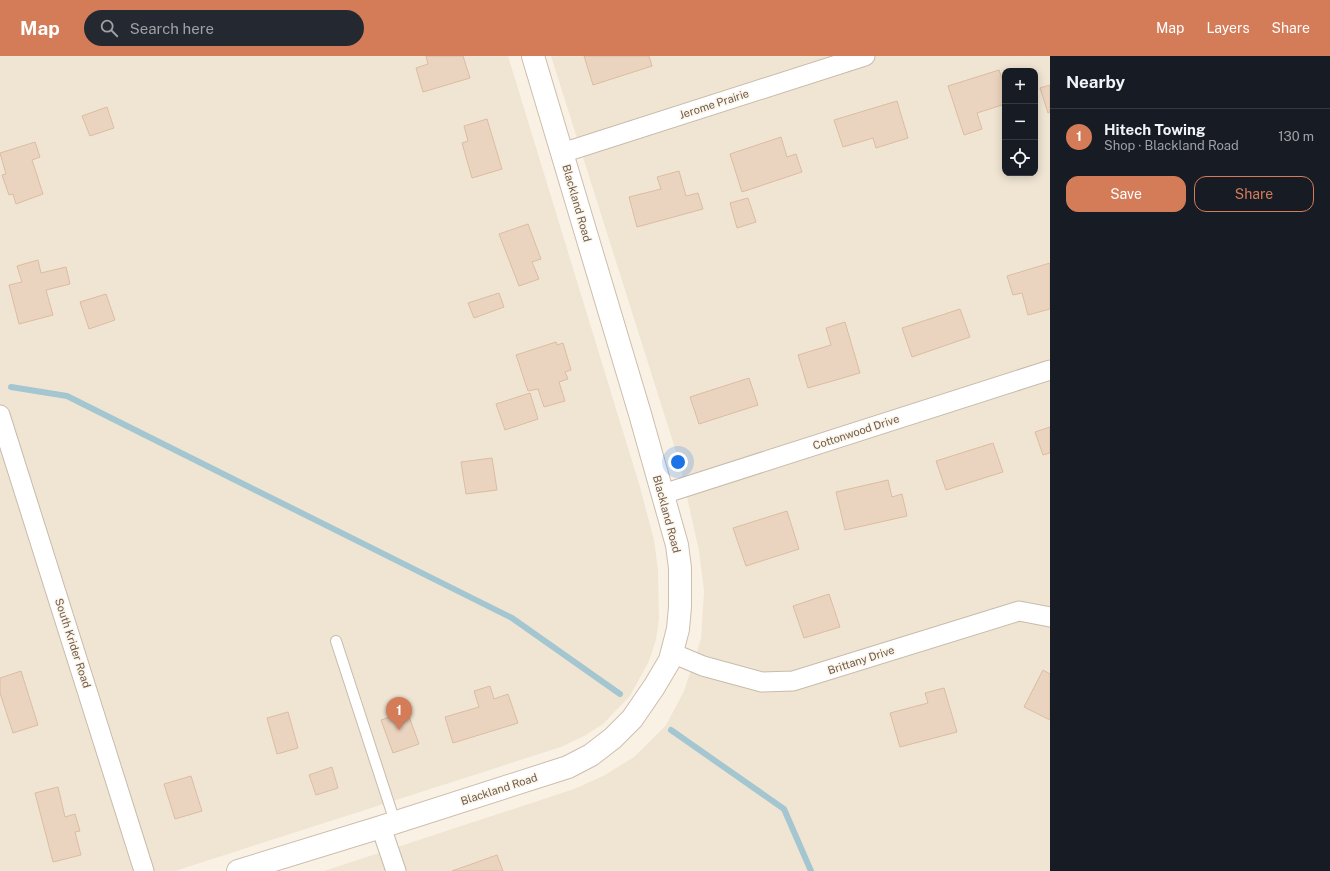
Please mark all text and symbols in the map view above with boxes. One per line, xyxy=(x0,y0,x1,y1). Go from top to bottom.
search box xyxy=(84,10,364,46)
text: Map xyxy=(20,17,60,39)
icon: search xyxy=(98,17,120,39)
text: Search here xyxy=(130,20,214,37)
text: Map xyxy=(1156,20,1184,36)
text: Layers xyxy=(1206,20,1250,36)
text: Share xyxy=(1272,20,1310,36)
map controls xyxy=(1002,68,1038,176)
button: + xyxy=(1002,68,1038,104)
text: Nearby xyxy=(1066,72,1125,92)
street label: Jerome Prairie xyxy=(678,87,750,121)
button: − xyxy=(1002,104,1038,140)
text: Hitech Towing xyxy=(1104,121,1205,138)
text: 1 xyxy=(1076,129,1082,144)
text: 130 m xyxy=(1278,129,1314,144)
text: Shop · Blackland Road xyxy=(1104,138,1239,153)
button: locate xyxy=(1002,140,1038,176)
street label: Blackland Road xyxy=(560,163,594,243)
button: Save xyxy=(1066,176,1186,212)
button: Share xyxy=(1194,176,1314,212)
street label: Cottonwood Drive xyxy=(811,412,901,452)
your location xyxy=(668,452,688,472)
street label: Blackland Road xyxy=(651,474,683,554)
street label: South Krider Road xyxy=(53,597,93,689)
street label: Brittany Drive xyxy=(826,644,896,676)
pin: 1 xyxy=(386,697,412,730)
street label: Blackland Road xyxy=(459,771,539,807)

